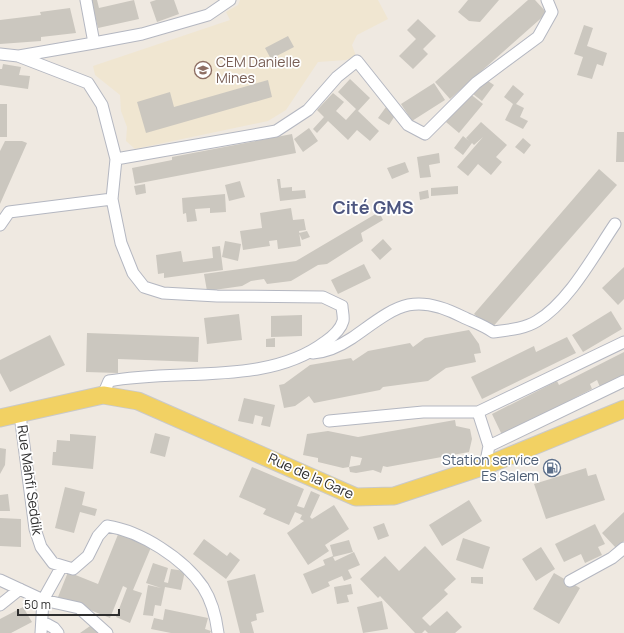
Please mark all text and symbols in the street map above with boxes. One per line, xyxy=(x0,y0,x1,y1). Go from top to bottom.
place label: CEM Danielle Mines xyxy=(216,52,300,87)
school or university icon: CEM Danielle Mines xyxy=(193,60,213,80)
district label: Cité GMS xyxy=(333,195,414,219)
street label: Rue Mahfi Seddik xyxy=(13,424,48,537)
street label: Rue de la Gare xyxy=(265,448,357,503)
place label: Station service Es Salem xyxy=(442,450,539,485)
fuel station icon: Station service Es Salem xyxy=(542,458,562,478)
scale bar xyxy=(18,591,119,617)
text: 50 m xyxy=(24,596,51,613)

